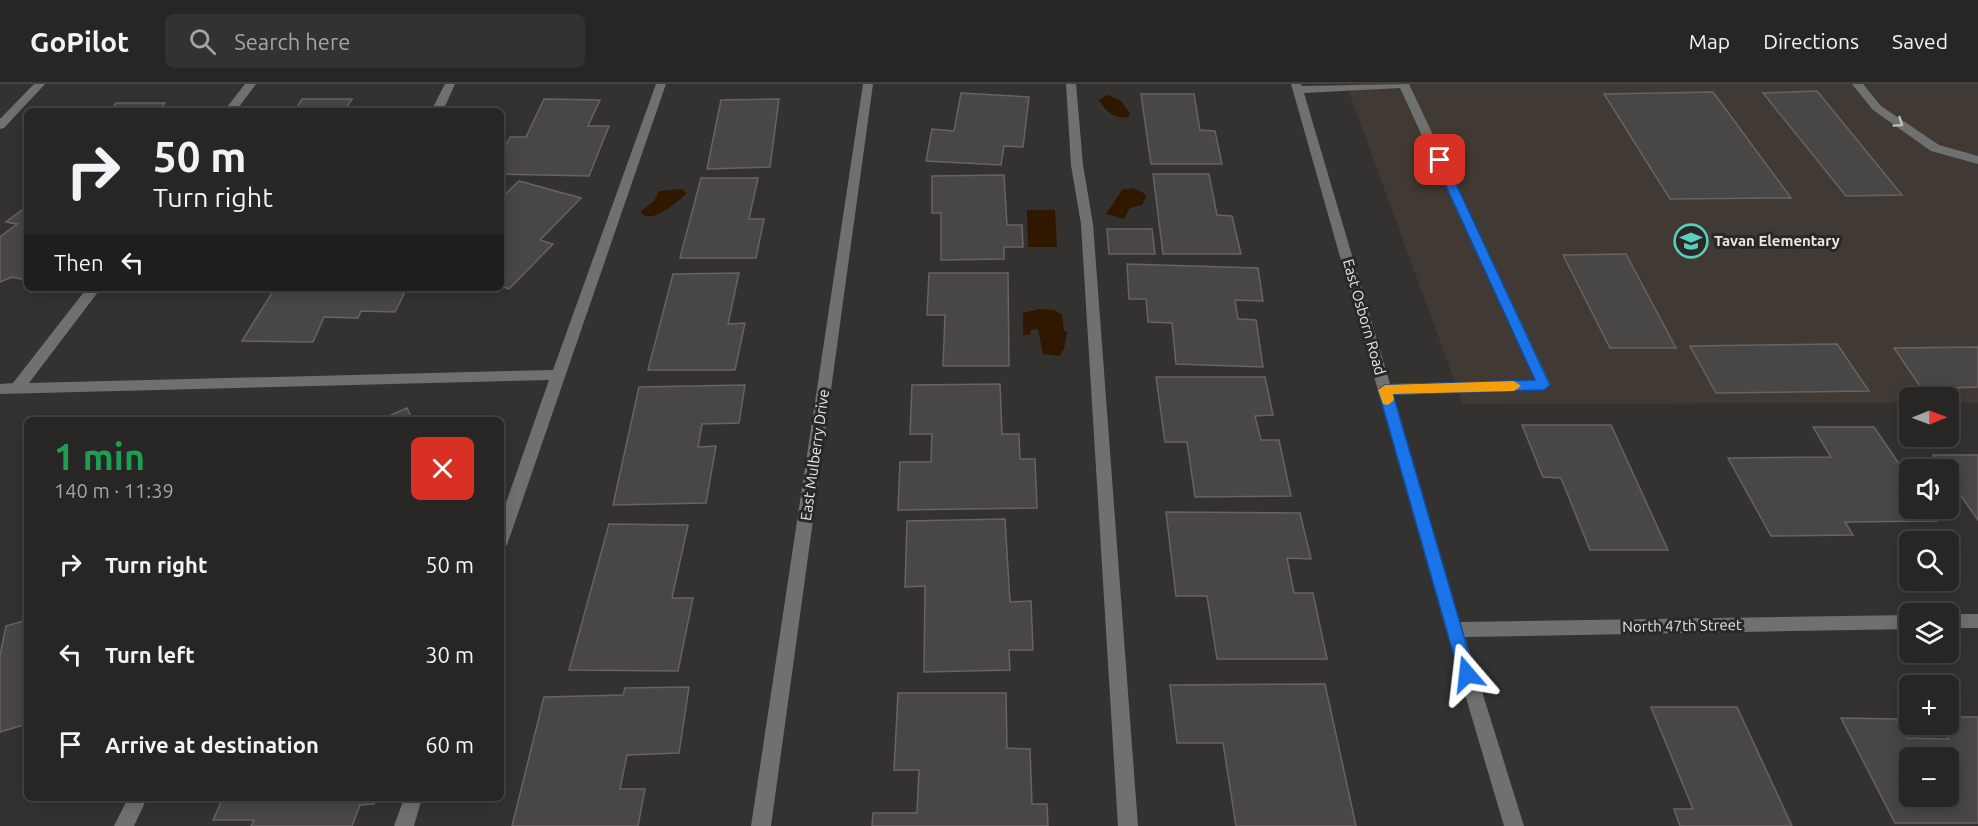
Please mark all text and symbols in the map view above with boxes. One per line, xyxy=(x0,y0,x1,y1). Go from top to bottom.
search box xyxy=(165,14,585,68)
icon: search xyxy=(186,25,219,58)
text: GoPilot xyxy=(30,26,129,57)
text: Search here xyxy=(234,29,350,54)
text: Map xyxy=(1689,29,1730,53)
text: Directions xyxy=(1763,29,1859,53)
text: Saved xyxy=(1892,29,1948,53)
one-way arrow xyxy=(1892,116,1903,127)
icon: right xyxy=(54,132,132,210)
text: 50 m xyxy=(153,133,247,180)
pin xyxy=(1414,134,1465,185)
icon: arrive xyxy=(1423,143,1456,176)
text: Turn right xyxy=(153,182,273,212)
school or university icon: Tavan Elementary xyxy=(1673,223,1709,259)
place label: Tavan Elementary xyxy=(1714,232,1840,249)
icon: left xyxy=(116,246,149,279)
text: Then xyxy=(54,250,104,275)
street label: East Osborn Road xyxy=(1340,257,1389,377)
north arrow xyxy=(1899,387,1959,447)
map controls xyxy=(1899,387,1959,807)
street label: East Mulberry Drive xyxy=(797,388,832,522)
text: 1 min xyxy=(54,436,145,477)
button: close xyxy=(411,437,474,500)
button: sound xyxy=(1899,459,1959,519)
text: 140 m · 11:39 xyxy=(54,479,174,502)
button: search xyxy=(1899,531,1959,591)
icon: right xyxy=(54,548,87,581)
text: Turn right xyxy=(105,552,207,577)
text: 50 m xyxy=(425,552,474,577)
button: layers xyxy=(1899,603,1959,663)
street label: North 47th Street xyxy=(1622,616,1742,635)
icon: left xyxy=(54,638,87,671)
text: Turn left xyxy=(105,642,195,667)
text: 30 m xyxy=(425,642,474,667)
position arrow xyxy=(1435,642,1499,706)
button: + xyxy=(1899,675,1959,735)
icon: arrive xyxy=(54,728,87,761)
text: Arrive at destination xyxy=(105,732,319,757)
text: 60 m xyxy=(425,732,474,757)
button: − xyxy=(1899,747,1959,807)

